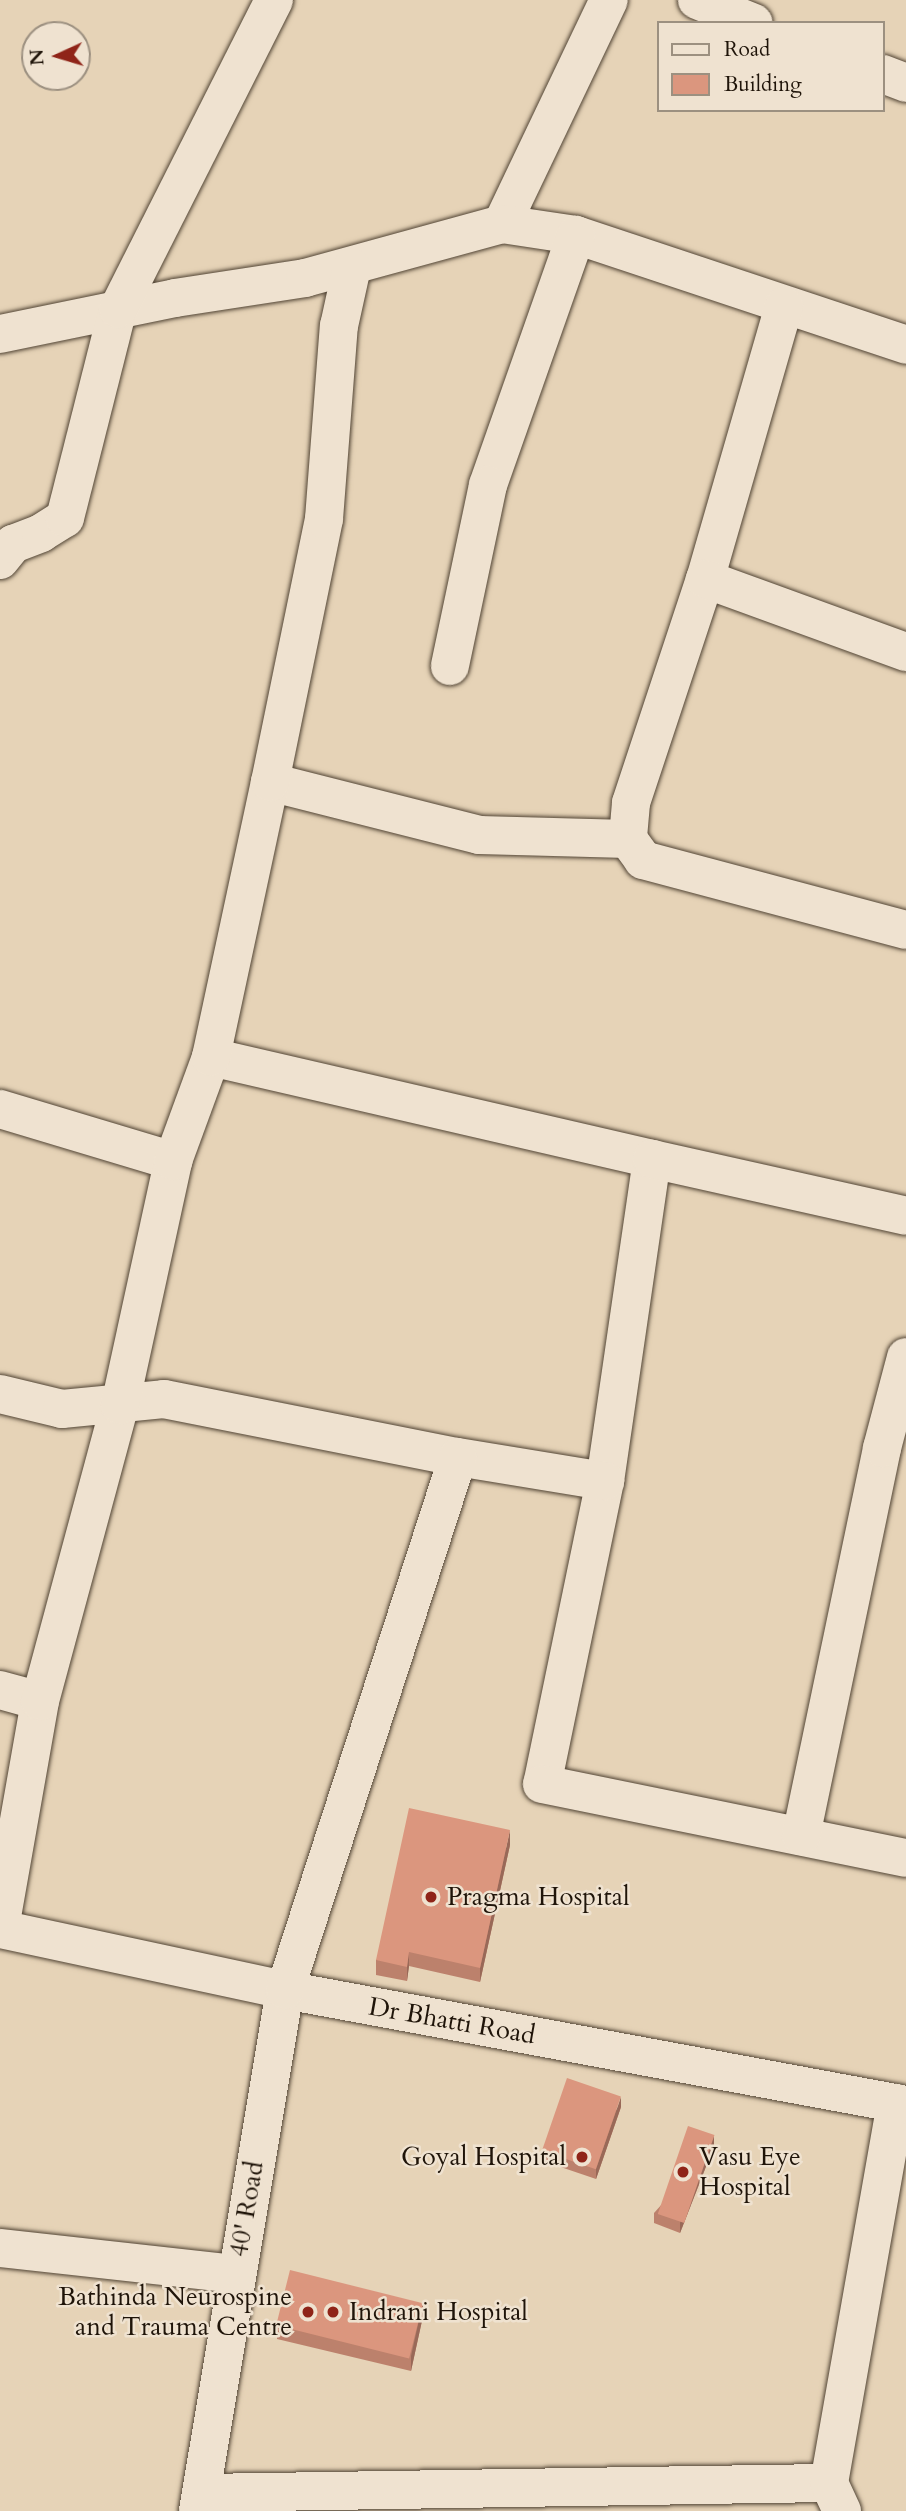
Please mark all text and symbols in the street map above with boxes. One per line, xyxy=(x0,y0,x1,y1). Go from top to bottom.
north arrow xyxy=(21,21,91,91)
legend xyxy=(657,21,885,112)
text: Road xyxy=(724,35,770,64)
text: N xyxy=(24,48,51,66)
text: Building xyxy=(724,70,802,99)
place label: Pragma Hospital xyxy=(447,1881,630,1913)
marker: Pragma Hospital xyxy=(421,1887,441,1907)
street label: Dr Bhatti Road xyxy=(366,1991,538,2051)
place label: Goyal Hospital xyxy=(401,2141,566,2173)
place label: Vasu Eye Hospital xyxy=(699,2141,801,2202)
marker: Goyal Hospital xyxy=(572,2147,592,2167)
street label: 40' Road xyxy=(223,2159,271,2259)
marker: Vasu Eye Hospital xyxy=(673,2162,693,2182)
place label: Bathinda Neurospine and Trauma Centre xyxy=(58,2281,292,2342)
place label: Indrani Hospital xyxy=(349,2296,528,2328)
marker: Bathinda Neurospine and Trauma Centre xyxy=(298,2302,318,2322)
marker: Indrani Hospital xyxy=(323,2302,343,2322)

